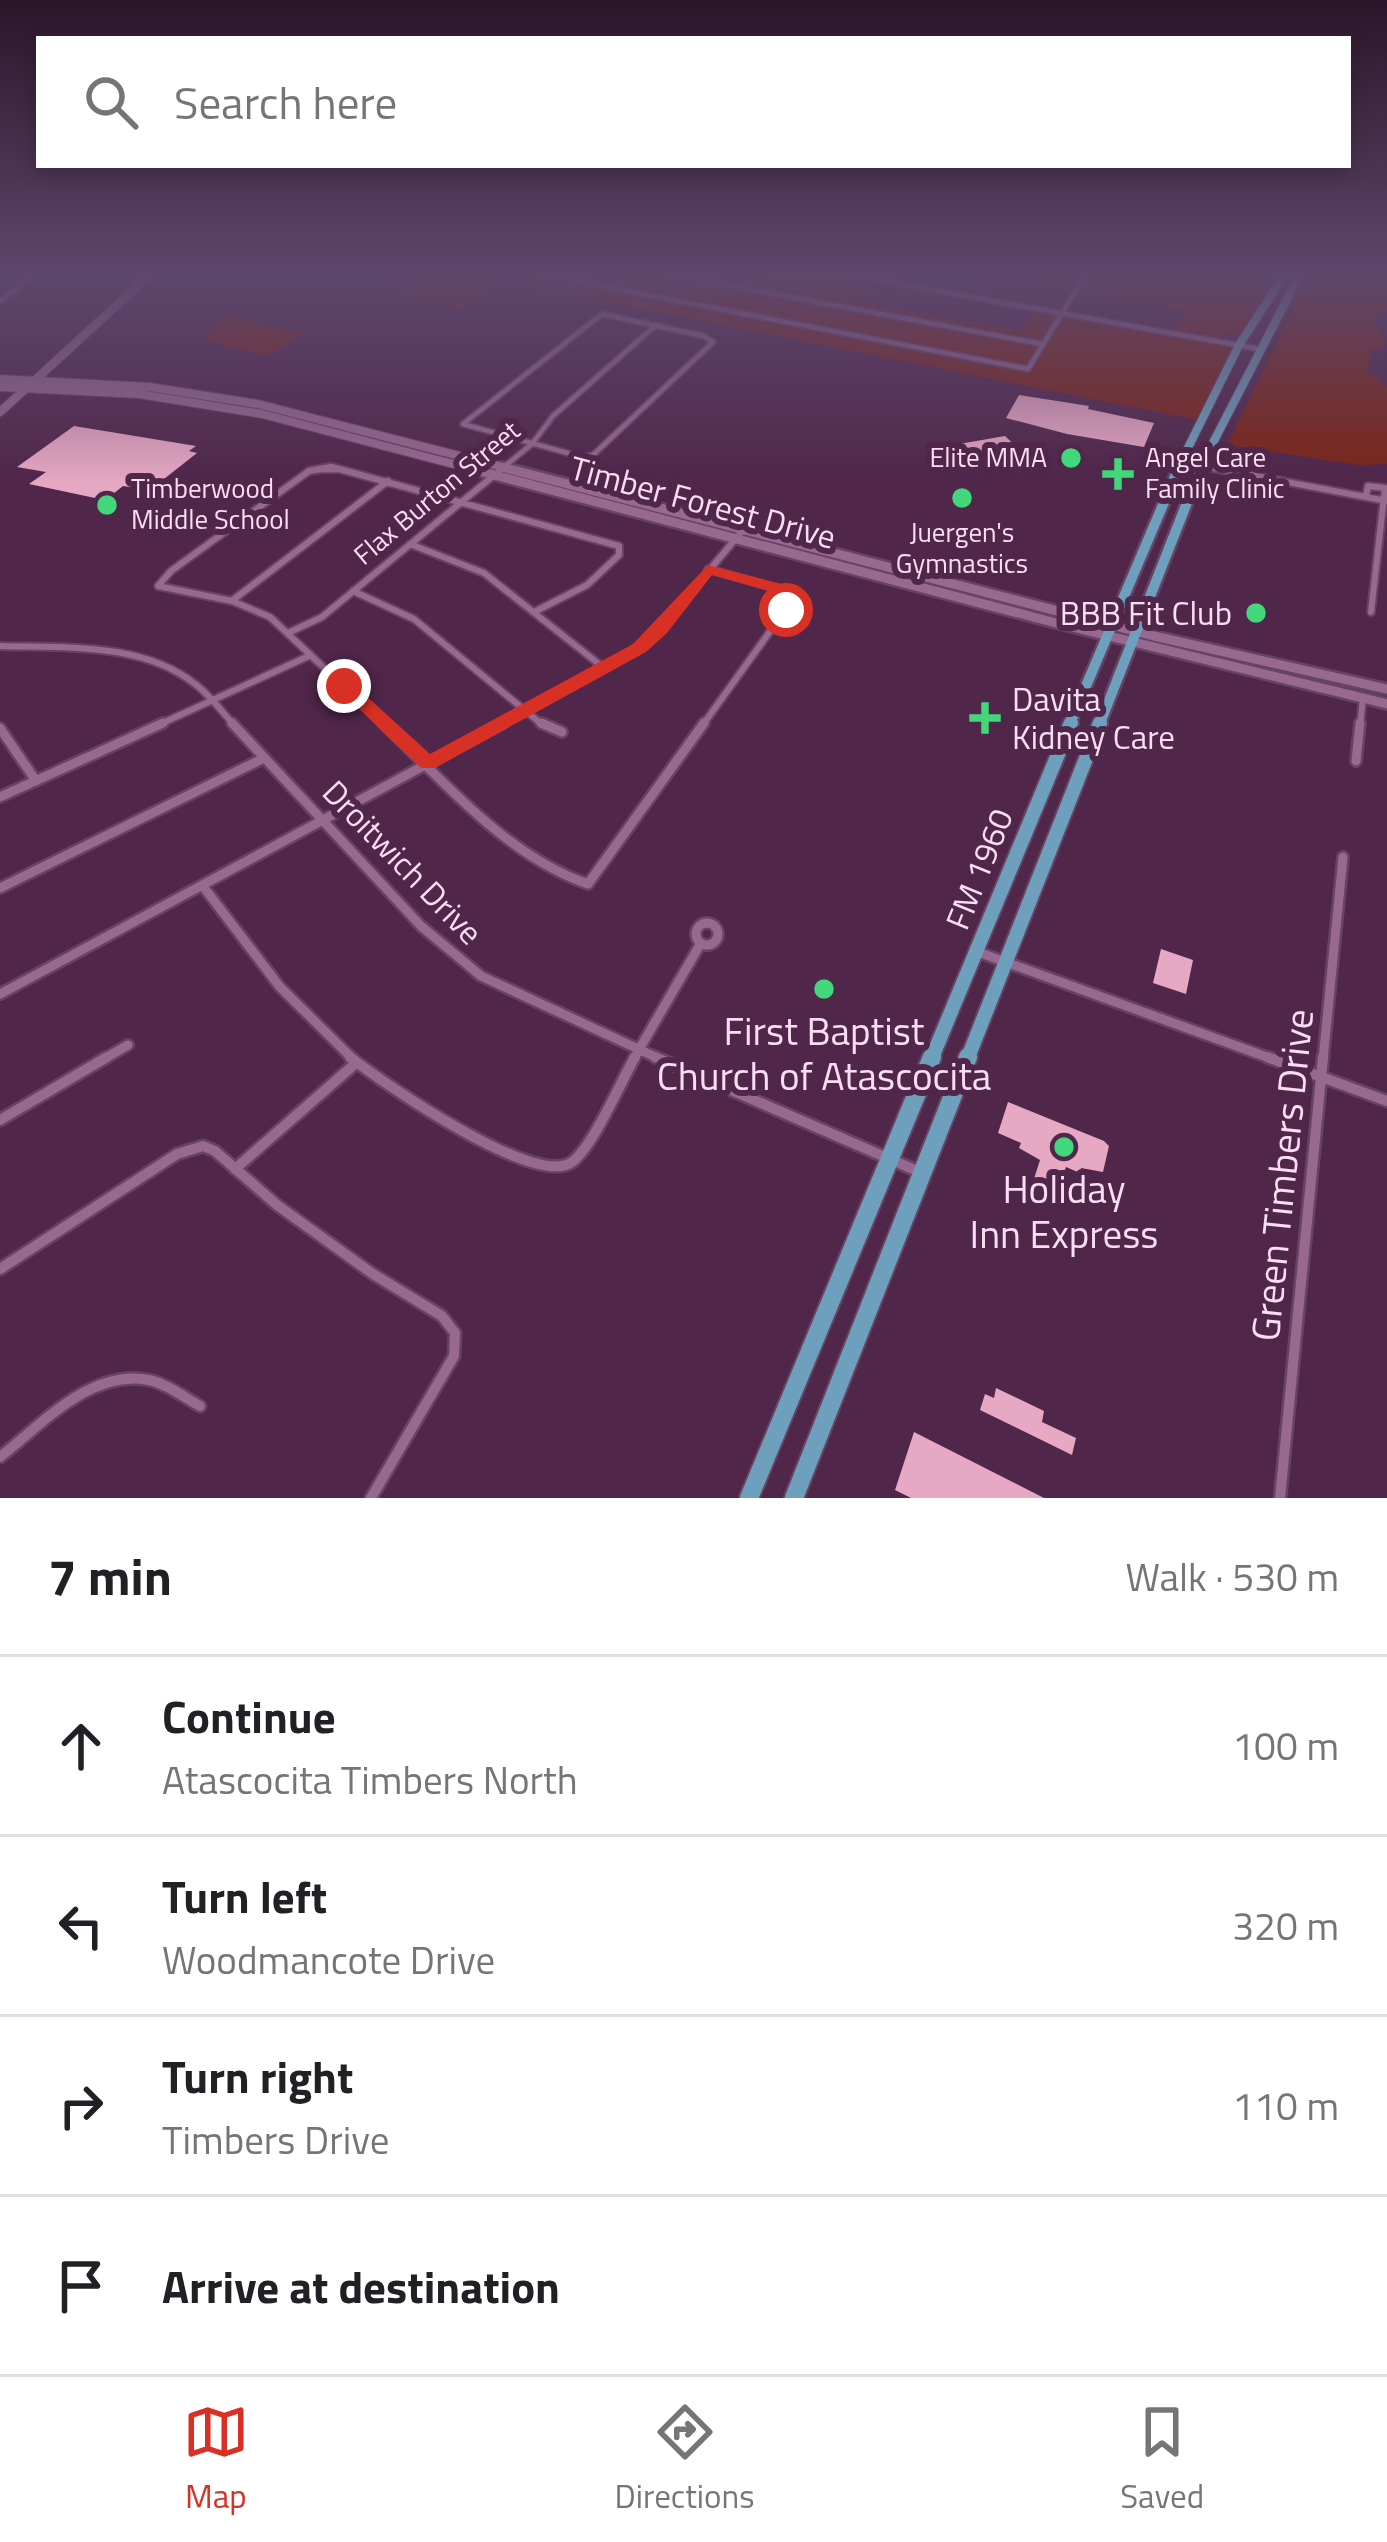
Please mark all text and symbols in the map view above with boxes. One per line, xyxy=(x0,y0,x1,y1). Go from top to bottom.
search box xyxy=(36,36,1351,168)
text: Search here xyxy=(174,68,397,136)
icon: search xyxy=(78,69,144,135)
street label: Flax Burton Street xyxy=(344,410,529,574)
place label: Elite MMA xyxy=(929,436,1047,477)
place label: Angel Care Family Clinic xyxy=(1145,436,1285,508)
street label: Timber Forest Drive xyxy=(565,442,841,562)
marker: Elite MMA xyxy=(1058,445,1084,471)
marker: Angel Care Family Clinic xyxy=(1102,458,1134,490)
place label: Timberwood Middle School xyxy=(131,467,290,539)
marker: Juergen's Gymnastics xyxy=(949,485,975,511)
marker: Timberwood Middle School xyxy=(94,492,120,518)
place label: Juergen's Gymnastics xyxy=(896,511,1028,583)
route start xyxy=(759,583,813,637)
place label: BBB Fit Club xyxy=(1060,588,1232,638)
marker: BBB Fit Club xyxy=(1243,600,1269,626)
route end xyxy=(317,659,371,713)
place label: Davita Kidney Care xyxy=(1012,674,1175,762)
marker: Davita Kidney Care xyxy=(969,702,1001,734)
street label: Droitwich Drive xyxy=(311,768,495,956)
street label: FM 1960 xyxy=(932,801,1026,937)
marker: First Baptist Church of Atascocita xyxy=(811,976,837,1002)
place label: First Baptist Church of Atascocita xyxy=(657,1001,991,1105)
street label: Green Timbers Drive xyxy=(1235,1006,1328,1344)
marker: Holiday Inn Express xyxy=(1051,1134,1077,1160)
place label: Holiday Inn Express xyxy=(970,1159,1158,1263)
text: 7 min xyxy=(48,1537,172,1615)
text: Walk · 530 m xyxy=(1125,1547,1339,1606)
text: Continue xyxy=(162,1682,336,1750)
icon: ahead xyxy=(48,1713,114,1779)
text: 100 m xyxy=(1232,1716,1339,1775)
text: Atascocita Timbers North xyxy=(162,1750,578,1809)
text: Turn left xyxy=(162,1862,327,1930)
icon: left xyxy=(48,1893,114,1959)
text: 320 m xyxy=(1232,1896,1339,1955)
text: Woodmancote Drive xyxy=(162,1930,495,1989)
text: Turn right xyxy=(162,2042,353,2110)
icon: right xyxy=(48,2073,114,2139)
text: 110 m xyxy=(1232,2076,1339,2135)
text: Timbers Drive xyxy=(162,2110,389,2169)
text: Arrive at destination xyxy=(162,2252,560,2320)
icon: arrive xyxy=(48,2253,114,2319)
tab: Map xyxy=(183,2399,249,2521)
tab: Directions xyxy=(615,2399,754,2521)
tab: Saved xyxy=(1120,2399,1204,2521)

